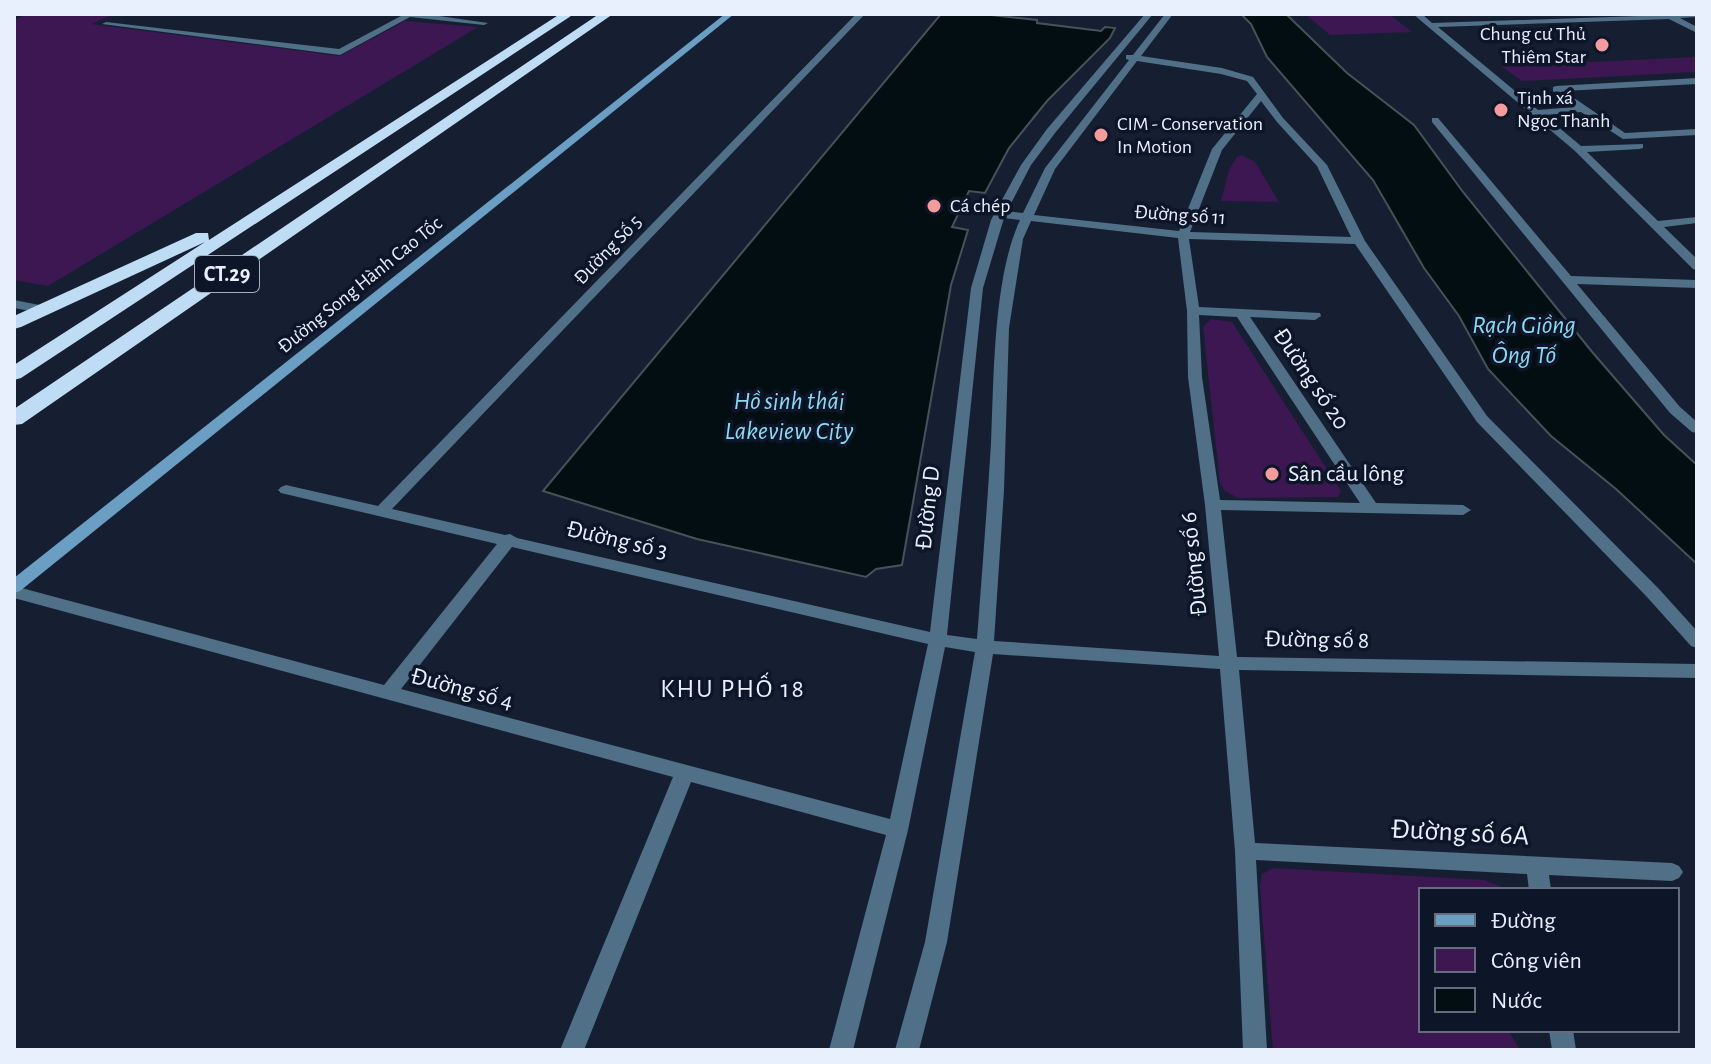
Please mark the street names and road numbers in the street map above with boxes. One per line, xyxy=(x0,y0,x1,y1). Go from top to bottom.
street label: Đường số 11 xyxy=(1134,202,1226,228)
street label: Đường Số 5 xyxy=(570,211,646,289)
street label: Đường Song Hành Cao Tốc xyxy=(274,213,446,357)
road number: CT.29 xyxy=(195,256,259,292)
street label: Đường số 20 xyxy=(1268,324,1354,434)
street label: Đường D xyxy=(912,465,944,551)
street label: Đường số 6 xyxy=(1177,511,1211,617)
street label: Đường số 3 xyxy=(564,517,670,563)
street label: Đường số 8 xyxy=(1264,627,1370,653)
street label: Đường số 4 xyxy=(408,664,516,714)
street label: Đường số 6A xyxy=(1390,815,1530,851)

